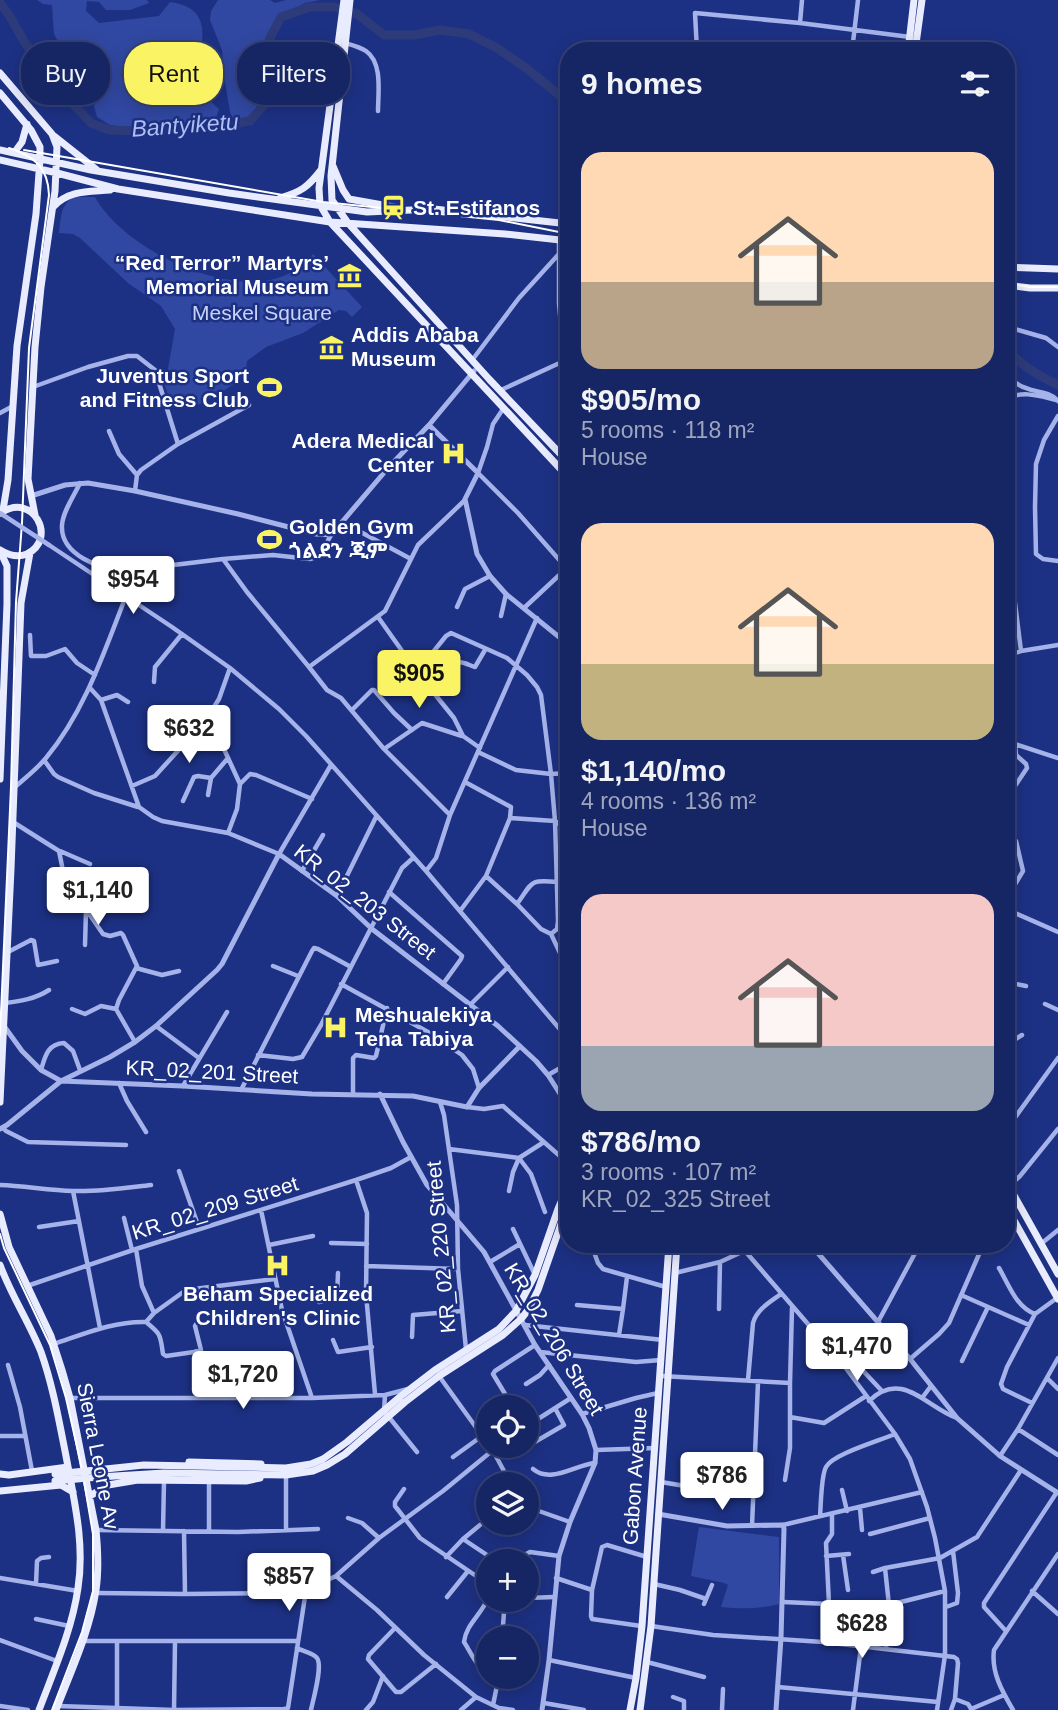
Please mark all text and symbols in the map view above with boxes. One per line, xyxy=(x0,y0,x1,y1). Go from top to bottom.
chip: Buy xyxy=(21,42,110,105)
chip: Rent xyxy=(124,42,223,105)
chip: Filters xyxy=(237,42,350,105)
icon: filters xyxy=(956,65,994,103)
text: 9 homes xyxy=(581,67,703,100)
water label: Bantyiketu xyxy=(131,108,240,142)
station icon: St. Estifanos xyxy=(379,194,407,222)
place label: St. Estifanos xyxy=(413,196,540,219)
icon: home xyxy=(725,198,851,324)
place label: “Red Terror” Martyrs’ Memorial Museum xyxy=(115,251,329,298)
museum icon: “Red Terror” Martyrs’ Memorial Museum xyxy=(335,261,363,289)
park label: Meskel Square xyxy=(192,301,332,324)
place label: Addis Ababa Museum xyxy=(351,323,479,370)
museum icon: Addis Ababa Museum xyxy=(317,333,345,361)
place label: Juventus Sport and Fitness Club xyxy=(80,364,249,411)
sports icon: Juventus Sport and Fitness Club xyxy=(255,374,283,402)
text: $905/mo xyxy=(581,383,701,416)
text: 5 rooms · 118 m² xyxy=(581,417,754,443)
place label: Adera Medical Center xyxy=(292,429,434,476)
hospital icon: Adera Medical Center xyxy=(440,439,468,467)
text: House xyxy=(581,444,647,470)
place label: Golden Gym ጎልደን ጂም xyxy=(289,515,414,562)
sports icon: Golden Gym ጎልደን ጂም xyxy=(255,525,283,553)
pin: $954 xyxy=(92,556,174,616)
text: $954 xyxy=(107,566,159,592)
icon: home xyxy=(725,569,851,695)
pin: $905 xyxy=(378,650,460,710)
text: $905 xyxy=(393,660,445,686)
pin: $632 xyxy=(148,706,230,765)
text: $632 xyxy=(163,715,215,741)
text: $1,140/mo xyxy=(581,754,726,787)
text: 4 rooms · 136 m² xyxy=(581,788,756,814)
text: House xyxy=(581,815,647,841)
street label: KR_02_203 Street xyxy=(290,839,441,965)
pin: $1,140 xyxy=(41,867,155,927)
text: $1,140 xyxy=(63,877,133,903)
icon: home xyxy=(725,940,851,1066)
place label: Meshualekiya Tena Tabiya xyxy=(355,1003,492,1050)
hospital icon: Meshualekiya Tena Tabiya xyxy=(321,1013,349,1041)
street label: KR_02_201 Street xyxy=(125,1055,299,1089)
text: $786/mo xyxy=(581,1125,701,1158)
text: 3 rooms · 107 m² xyxy=(581,1159,756,1185)
street label: KR_02_220 Street xyxy=(422,1160,460,1334)
street label: KR_02_209 Street xyxy=(129,1171,301,1245)
text: KR_02_325 Street xyxy=(581,1186,770,1212)
hospital icon: Beham Specialized Children's Clinic xyxy=(264,1251,292,1279)
street label: KR_02_206 Street xyxy=(499,1259,609,1419)
place label: Beham Specialized Children's Clinic xyxy=(183,1282,373,1329)
pin: $1,470 xyxy=(800,1324,914,1383)
text: $1,470 xyxy=(822,1333,892,1359)
pin: $1,720 xyxy=(186,1352,300,1411)
text: $1,720 xyxy=(208,1361,278,1387)
street label: Sierra Leone Av xyxy=(73,1381,124,1532)
map controls xyxy=(476,1395,539,1689)
button: locate xyxy=(476,1395,539,1458)
street label: Gabon Avenue xyxy=(618,1406,651,1546)
pin: $786 xyxy=(681,1452,763,1512)
text: $786 xyxy=(696,1462,748,1488)
button: layers xyxy=(476,1472,539,1535)
button: + xyxy=(476,1549,539,1612)
pin: $857 xyxy=(248,1554,330,1613)
text: $857 xyxy=(263,1563,315,1589)
pin: $628 xyxy=(821,1600,903,1660)
text: $628 xyxy=(836,1610,888,1636)
button: − xyxy=(476,1626,539,1689)

